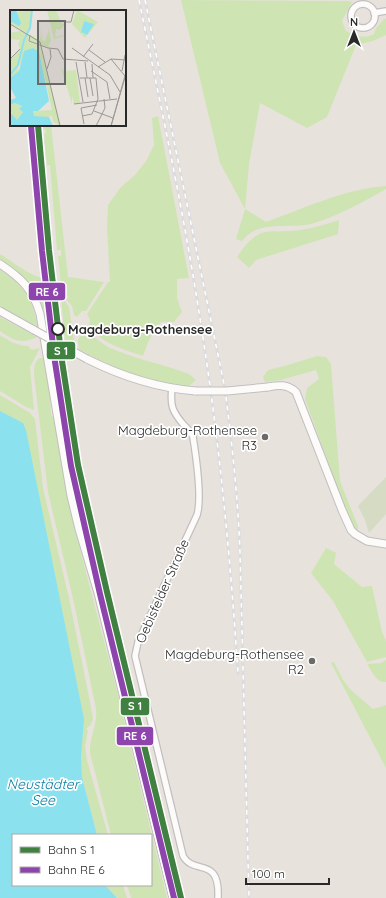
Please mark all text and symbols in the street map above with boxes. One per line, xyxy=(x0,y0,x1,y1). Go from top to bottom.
inset map xyxy=(10,10,126,126)
north arrow xyxy=(334,12,374,52)
text: N xyxy=(350,15,358,29)
line badge: RE 6 xyxy=(28,282,66,301)
text: RE 6 xyxy=(35,285,59,299)
place label: Magdeburg-Rothensee xyxy=(68,321,213,337)
marker: Magdeburg-Rothensee xyxy=(51,322,65,336)
line badge: S 1 xyxy=(46,341,76,360)
text: S 1 xyxy=(54,344,68,358)
place label: Magdeburg-Rothensee R3 xyxy=(118,422,257,453)
marker: Magdeburg-Rothensee R3 xyxy=(260,432,270,442)
street label: Oebisfelder Straße xyxy=(132,537,192,645)
place label: Magdeburg-Rothensee R2 xyxy=(165,646,304,677)
marker: Magdeburg-Rothensee R2 xyxy=(307,656,317,666)
line badge: S 1 xyxy=(120,697,150,716)
text: S 1 xyxy=(128,699,142,713)
line badge: RE 6 xyxy=(116,726,154,746)
text: RE 6 xyxy=(123,729,147,743)
water label: Neustädter See xyxy=(7,775,81,809)
legend xyxy=(12,834,152,886)
text: Bahn S 1 xyxy=(48,842,95,857)
scale bar xyxy=(246,860,329,886)
text: Bahn RE 6 xyxy=(48,862,105,877)
text: 100 m xyxy=(252,866,285,881)

